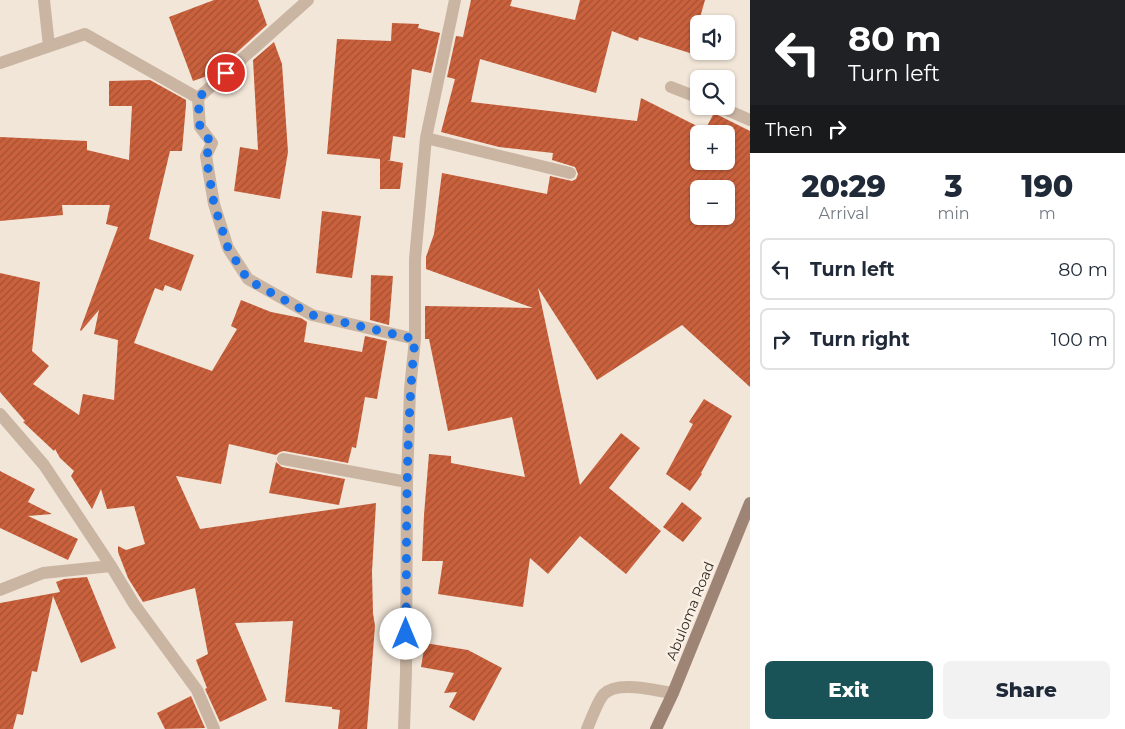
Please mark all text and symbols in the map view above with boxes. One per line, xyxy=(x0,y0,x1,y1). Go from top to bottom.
map controls xyxy=(690,15,735,225)
button: sound xyxy=(690,15,735,60)
text: 80 m xyxy=(848,17,942,60)
icon: left xyxy=(765,20,830,85)
pin xyxy=(205,52,247,94)
icon: arrive xyxy=(212,59,240,87)
text: Turn left xyxy=(848,60,940,87)
button: search xyxy=(690,70,735,115)
icon: right xyxy=(823,115,851,143)
text: Then xyxy=(765,118,813,141)
button: + xyxy=(690,125,735,170)
text: 20:29 xyxy=(802,168,886,205)
text: 3 xyxy=(945,168,963,205)
text: 190 xyxy=(1021,168,1073,205)
button: − xyxy=(690,180,735,225)
text: Arrival xyxy=(819,204,869,223)
text: min xyxy=(938,204,970,223)
text: m xyxy=(1039,204,1056,223)
icon: left xyxy=(767,255,795,283)
text: Turn left xyxy=(810,258,895,281)
text: 80 m xyxy=(1058,258,1108,281)
icon: right xyxy=(767,325,795,353)
text: Turn right xyxy=(810,328,910,351)
text: 100 m xyxy=(1051,328,1108,351)
street label: Abuloma Road xyxy=(662,559,718,663)
position arrow xyxy=(379,607,431,659)
button: Exit xyxy=(765,661,933,719)
button: Share xyxy=(943,661,1110,719)

